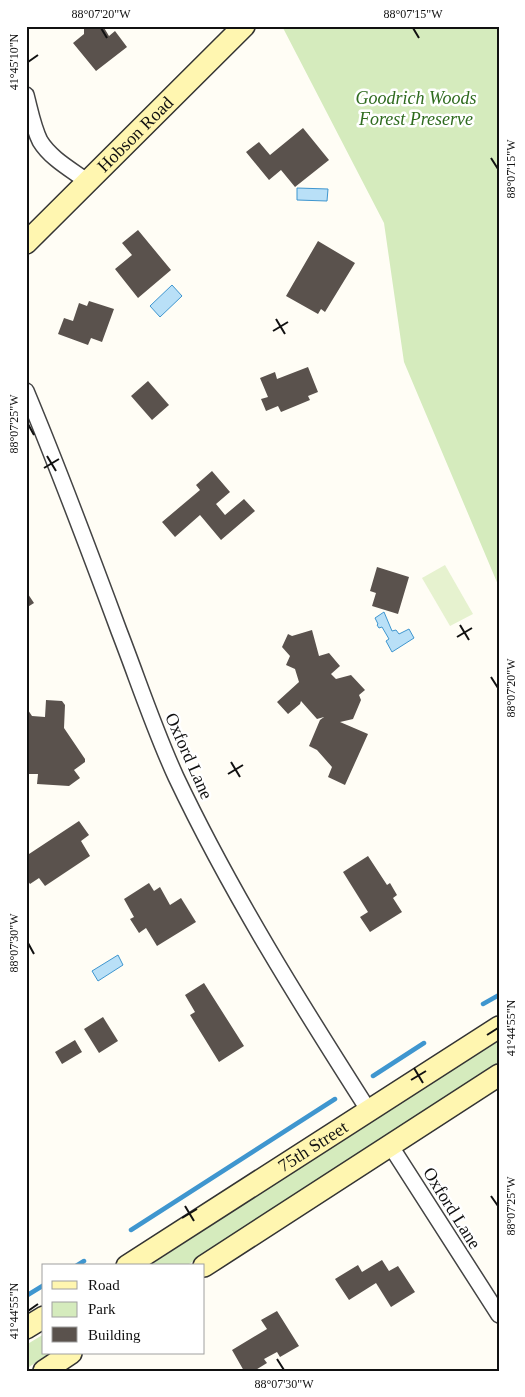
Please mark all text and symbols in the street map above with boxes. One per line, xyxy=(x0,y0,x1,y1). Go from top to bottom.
text: 88°07'20"W xyxy=(71,7,131,21)
text: 88°07'15"W xyxy=(383,7,443,21)
text: 41°45'10"N xyxy=(7,33,21,90)
park label: Goodrich Woods Forest Preserve xyxy=(356,88,476,129)
street label: Hobson Road xyxy=(93,93,177,176)
text: 88°07'15"W xyxy=(504,139,518,199)
text: 88°07'25"W xyxy=(7,394,21,454)
text: 88°07'20"W xyxy=(504,658,518,718)
street label: Oxford Lane xyxy=(161,710,217,802)
text: 88°07'30"W xyxy=(7,913,21,973)
text: 41°44'55"N xyxy=(504,999,518,1056)
street label: 75th Street xyxy=(274,1117,351,1176)
street label: Oxford Lane xyxy=(419,1163,485,1253)
text: 88°07'25"W xyxy=(504,1176,518,1236)
legend xyxy=(42,1264,205,1354)
text: Road xyxy=(88,1277,120,1293)
text: 41°44'55"N xyxy=(7,1282,21,1339)
text: Park xyxy=(88,1301,116,1317)
text: Building xyxy=(88,1327,141,1343)
text: 88°07'30"W xyxy=(254,1377,314,1391)

